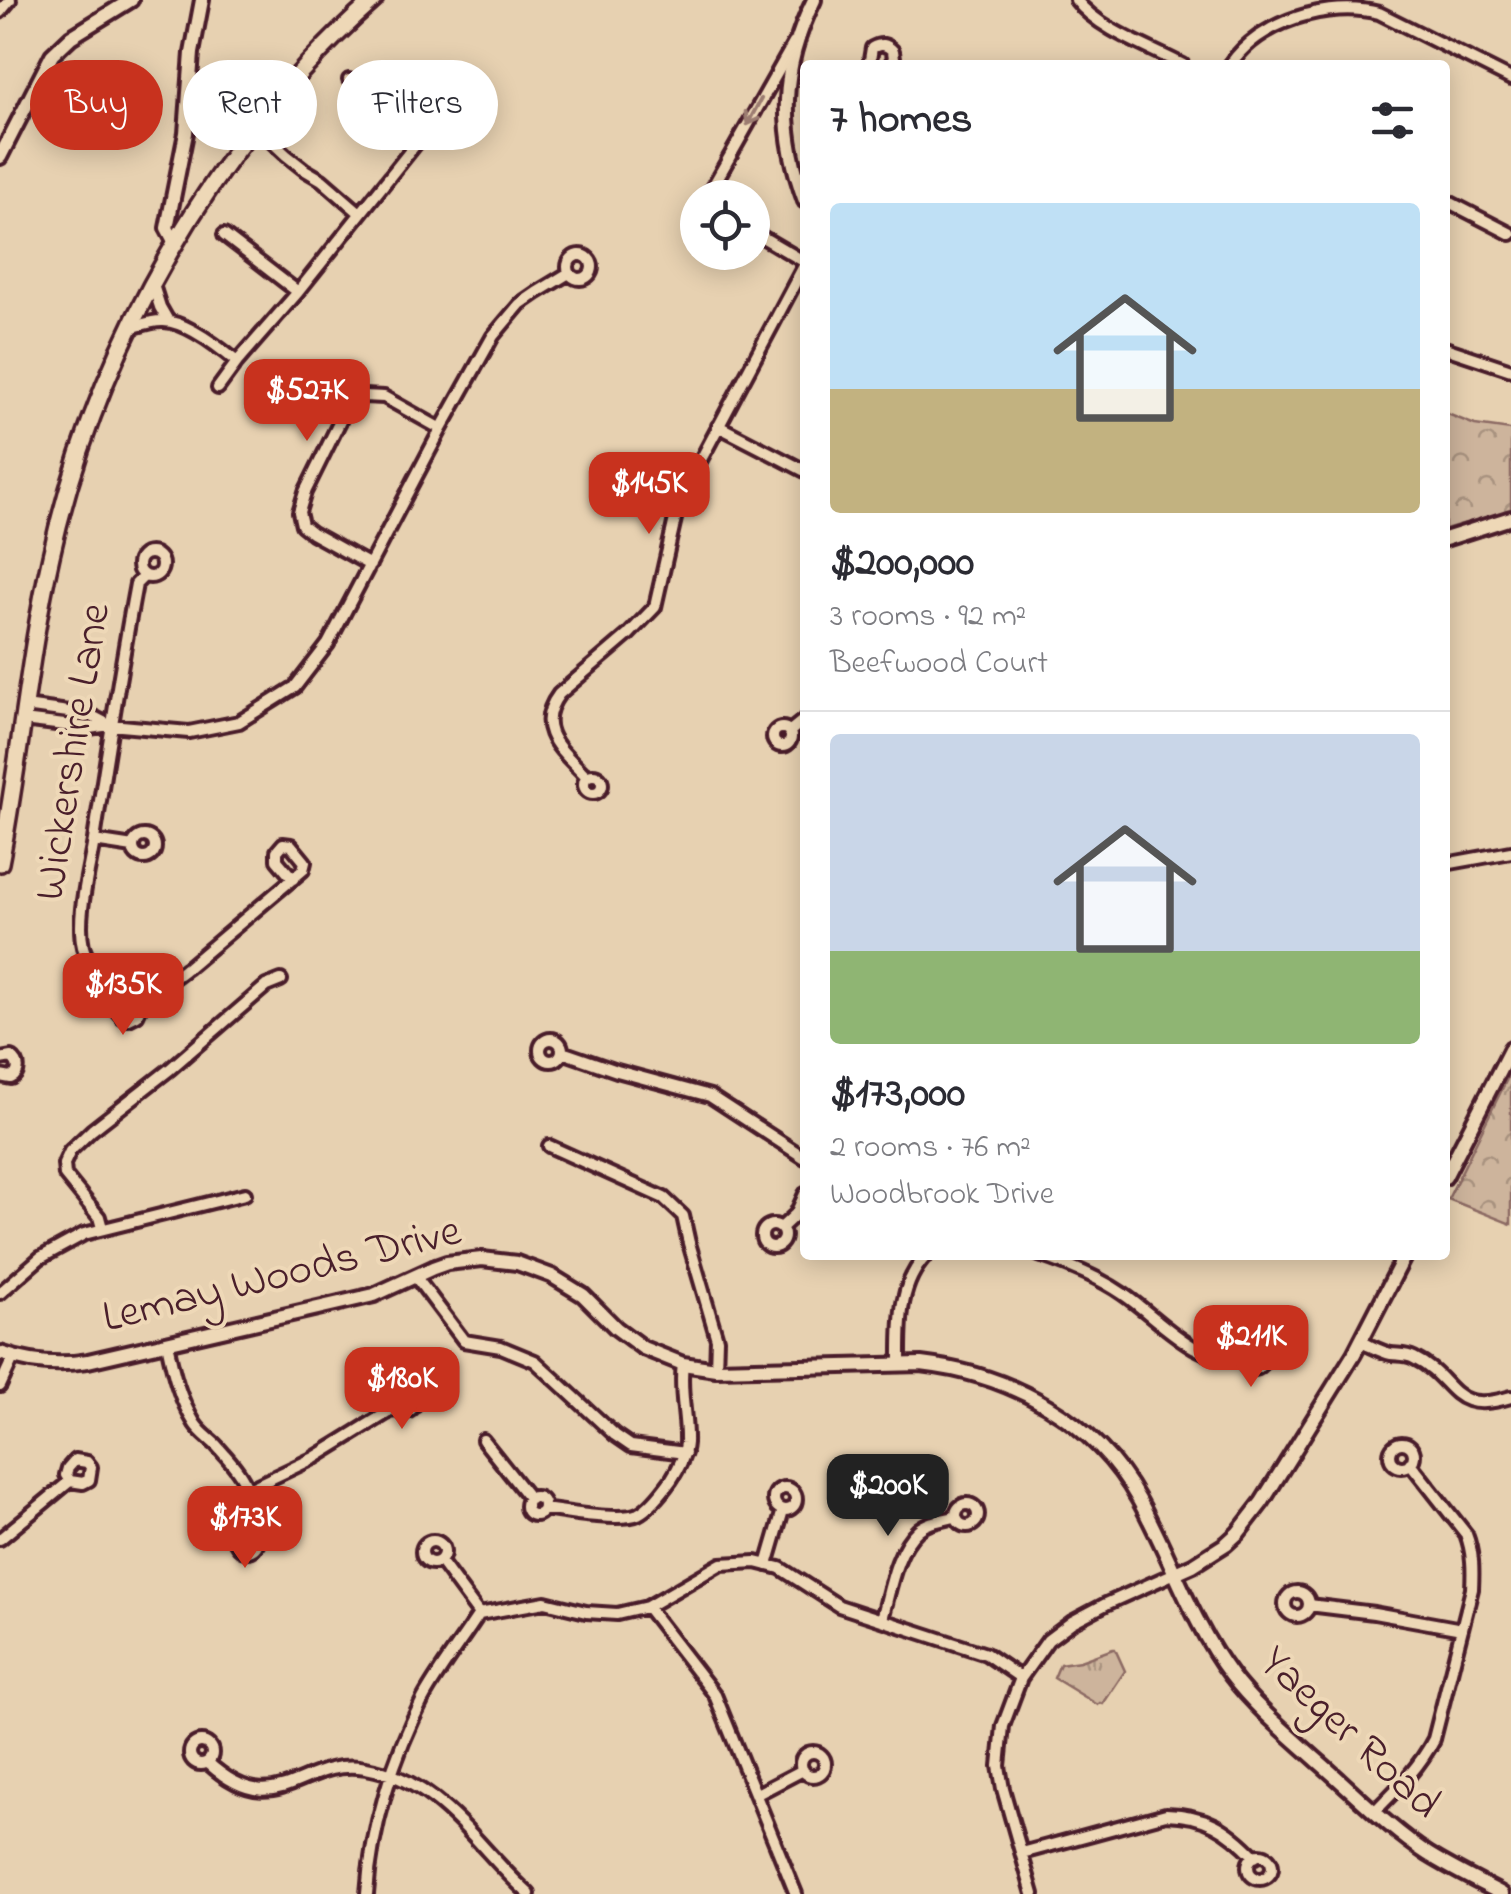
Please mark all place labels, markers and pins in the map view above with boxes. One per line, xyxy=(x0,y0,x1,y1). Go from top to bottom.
pin: $527K xyxy=(237,359,377,444)
pin: $145K xyxy=(579,452,719,537)
pin: $135K xyxy=(53,953,193,1038)
pin: $211K xyxy=(1181,1305,1321,1390)
pin: $180K xyxy=(332,1347,472,1432)
pin: $200K xyxy=(818,1454,958,1539)
pin: $173K xyxy=(175,1486,315,1571)

